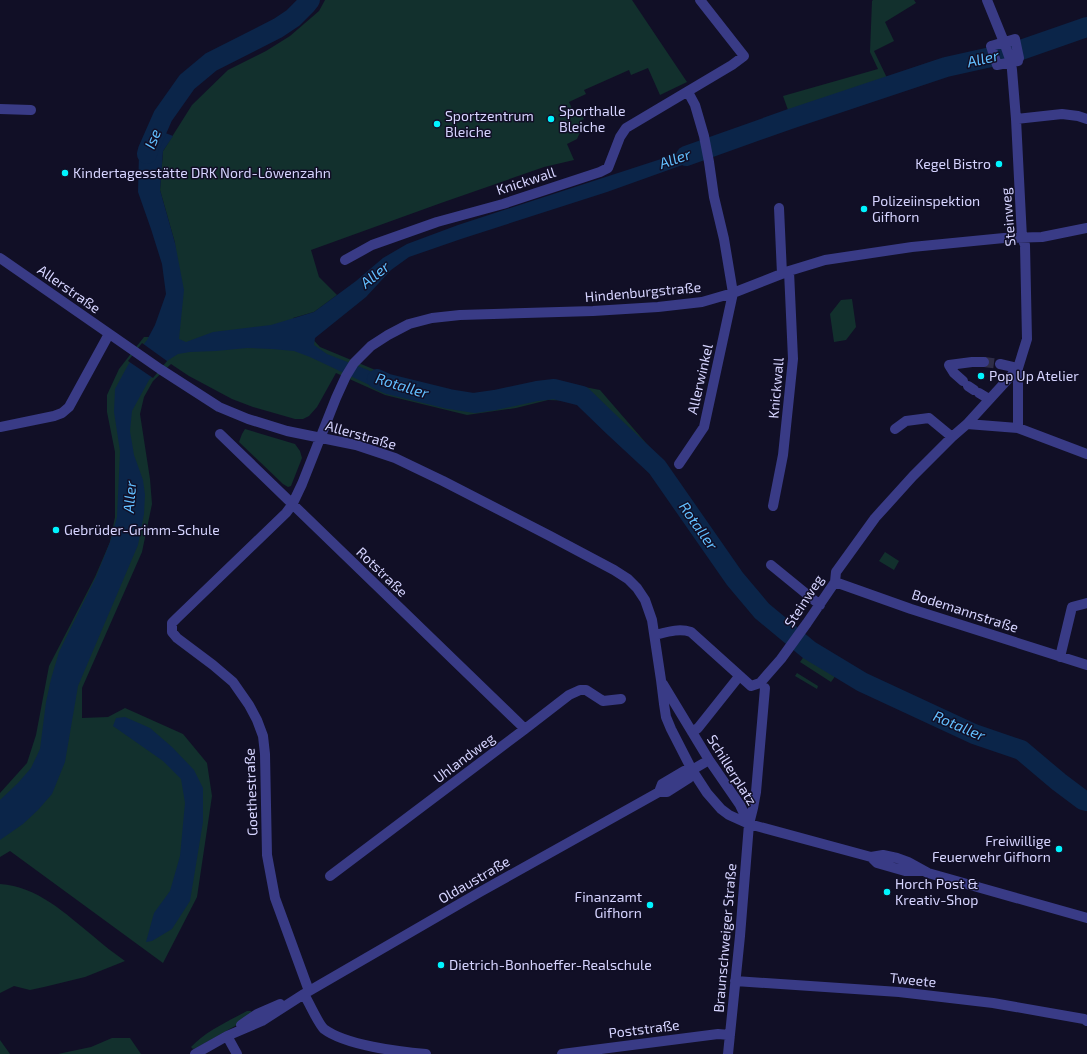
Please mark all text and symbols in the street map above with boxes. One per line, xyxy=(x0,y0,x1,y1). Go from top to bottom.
water label: Aller xyxy=(964,45,1001,71)
place label: Sporthalle Bleiche xyxy=(559,102,626,135)
place label: Sportzentrum Bleiche xyxy=(445,107,534,140)
marker: Sporthalle Bleiche xyxy=(546,114,556,124)
marker: Sportzentrum Bleiche xyxy=(432,119,442,129)
water label: Ise xyxy=(140,126,164,151)
water label: Aller xyxy=(656,144,694,172)
place label: Kegel Bistro xyxy=(915,155,991,172)
marker: Kegel Bistro xyxy=(994,159,1004,169)
street label: Knickwall xyxy=(494,163,558,198)
place label: Kindertagesstätte DRK Nord-Löwenzahn xyxy=(73,164,331,181)
marker: Kindertagesstätte DRK Nord-Löwenzahn xyxy=(60,168,70,178)
street label: Steinweg xyxy=(996,187,1019,247)
place label: Polizeiinspektion Gifhorn xyxy=(872,192,980,225)
marker: Polizeiinspektion Gifhorn xyxy=(859,204,869,214)
water label: Aller xyxy=(355,256,393,292)
street label: Allerstraße xyxy=(35,261,104,316)
street label: Hindenburgstraße xyxy=(584,278,702,305)
street label: Allerwinkel xyxy=(683,341,716,416)
street label: Knickwall xyxy=(764,356,787,419)
place label: Pop Up Atelier xyxy=(989,367,1079,384)
water label: Rotaller xyxy=(374,368,432,402)
marker: Pop Up Atelier xyxy=(976,371,986,381)
street label: Allerstraße xyxy=(324,416,399,453)
water label: Aller xyxy=(119,479,139,515)
water label: Rotaller xyxy=(676,498,722,554)
place label: Gebrüder-Grimm-Schule xyxy=(64,521,220,538)
marker: Gebrüder-Grimm-Schule xyxy=(51,525,61,535)
street label: Rotstraße xyxy=(353,543,411,600)
street label: Steinweg xyxy=(780,571,827,630)
street label: Bodemannstraße xyxy=(910,585,1021,636)
water label: Rotaller xyxy=(931,706,989,744)
street label: Uhlandweg xyxy=(430,729,498,786)
street label: Schillerplatz xyxy=(704,731,761,808)
street label: Goethestraße xyxy=(240,748,261,836)
place label: Freiwillige Feuerwehr Gifhorn xyxy=(932,832,1051,865)
marker: Freiwillige Feuerwehr Gifhorn xyxy=(1054,844,1064,854)
street label: Oldaustraße xyxy=(435,852,513,907)
street label: Braunschweiger Straße xyxy=(710,863,739,1013)
place label: Horch Post & Kreativ-Shop xyxy=(895,875,979,908)
marker: Horch Post & Kreativ-Shop xyxy=(882,887,892,897)
place label: Finanzamt Gifhorn xyxy=(575,888,642,921)
marker: Finanzamt Gifhorn xyxy=(645,900,655,910)
place label: Dietrich-Bonhoeffer-Realschule xyxy=(449,956,652,973)
marker: Dietrich-Bonhoeffer-Realschule xyxy=(436,960,446,970)
street label: Tweete xyxy=(889,969,937,990)
street label: Poststraße xyxy=(608,1016,680,1041)

